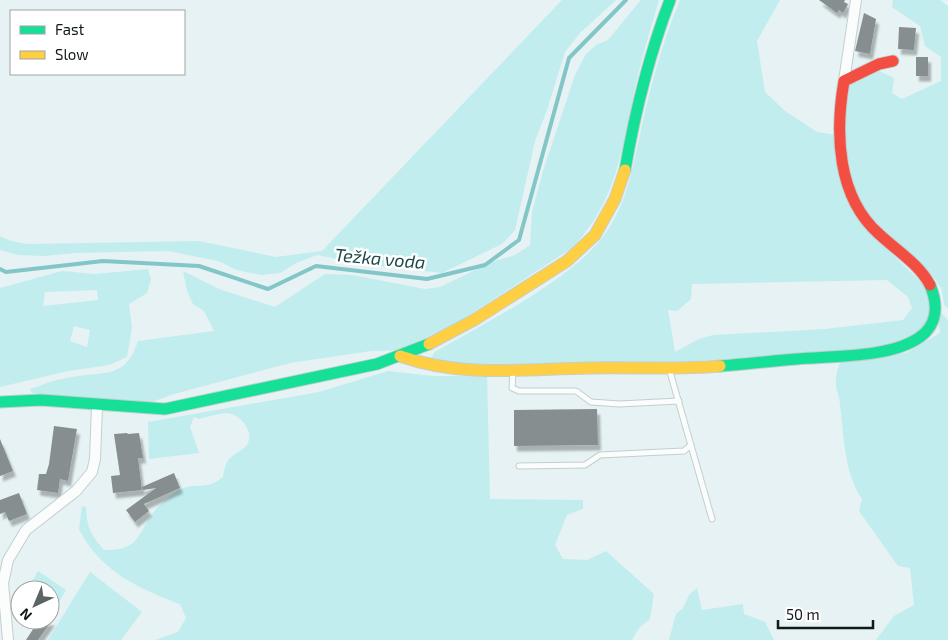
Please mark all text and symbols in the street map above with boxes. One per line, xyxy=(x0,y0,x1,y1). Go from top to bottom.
legend xyxy=(10,10,185,75)
text: Fast xyxy=(55,20,85,38)
text: Slow xyxy=(55,45,89,63)
water label: Težka voda xyxy=(334,243,426,273)
north arrow xyxy=(10,580,60,630)
scale bar xyxy=(778,598,873,630)
text: N xyxy=(16,605,35,624)
text: 50 m xyxy=(786,605,820,623)

